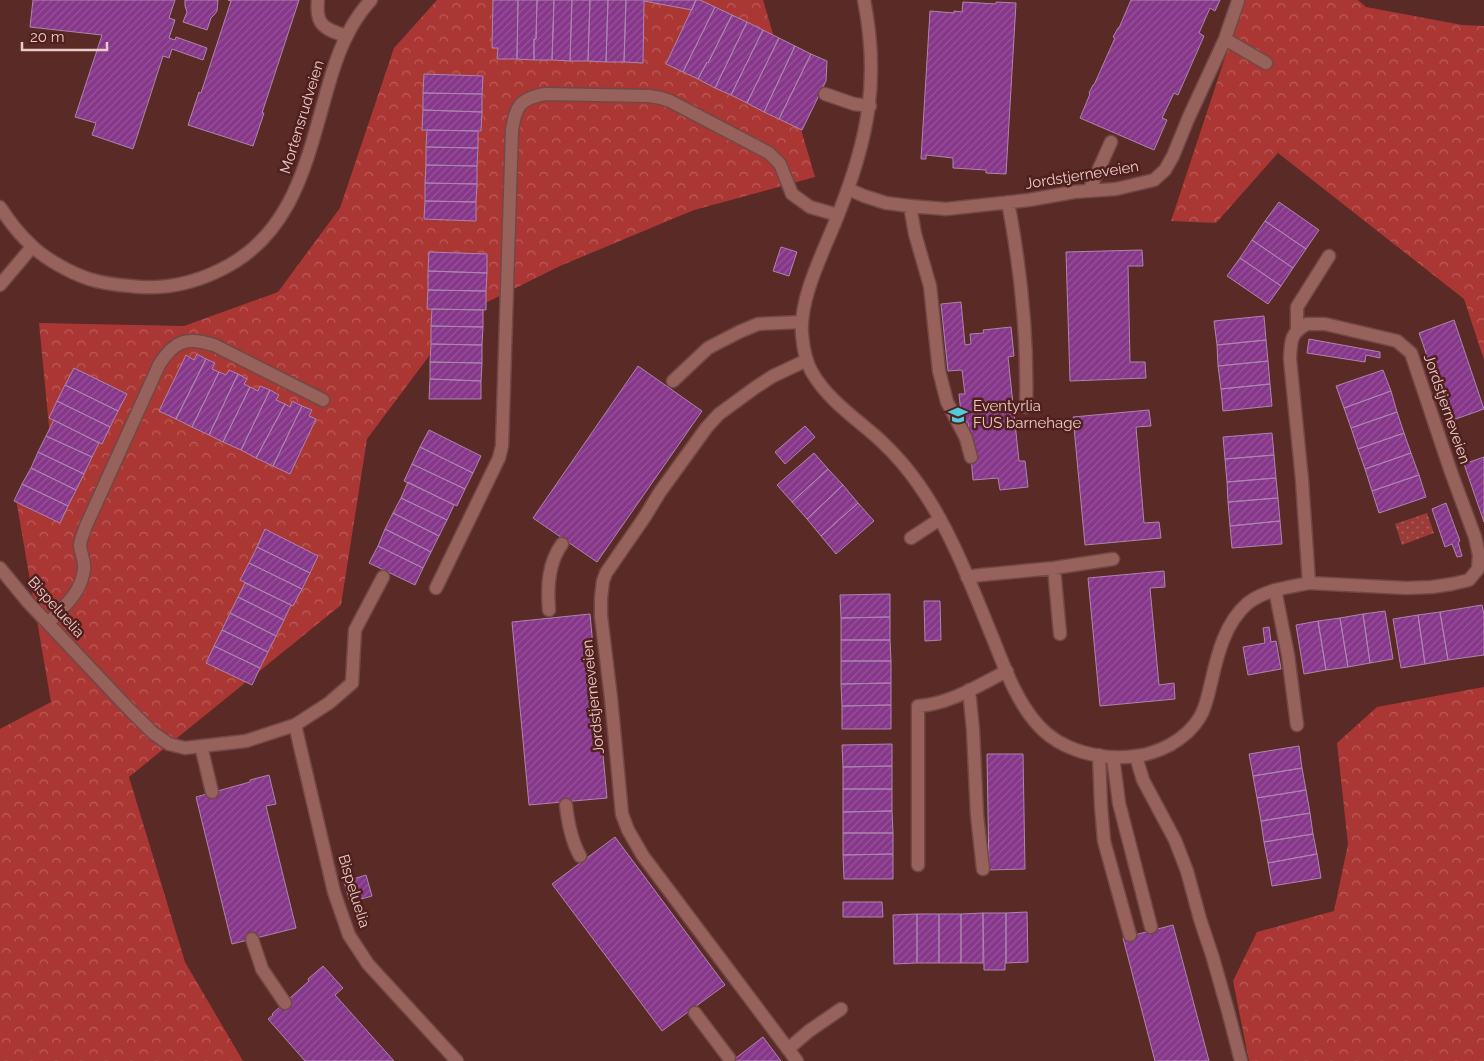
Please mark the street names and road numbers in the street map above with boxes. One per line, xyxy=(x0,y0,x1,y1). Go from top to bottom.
street label: Mortensrudveien xyxy=(276,58,328,176)
street label: Jordstjerneveien xyxy=(1024,157,1140,193)
street label: Jordstjerneveien xyxy=(1420,352,1474,466)
street label: Bispeluelia xyxy=(24,573,88,641)
street label: Jordstjerneveien xyxy=(578,639,608,755)
street label: Bispeluelia xyxy=(334,852,374,930)

